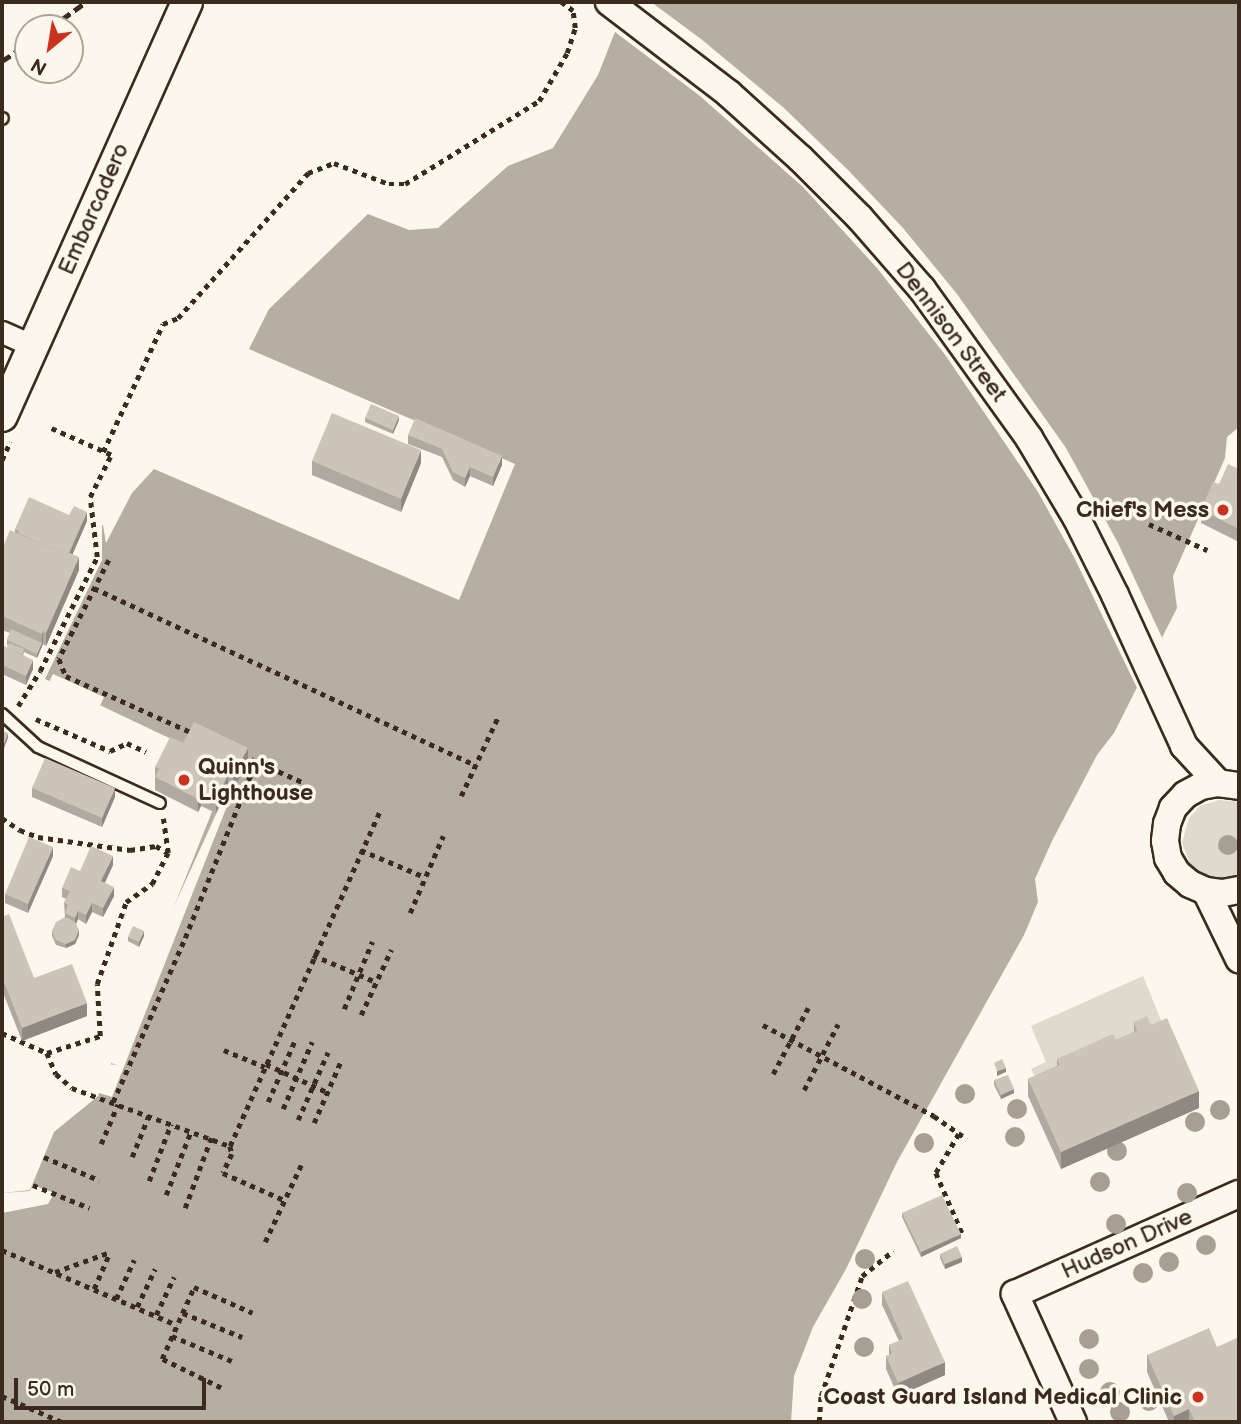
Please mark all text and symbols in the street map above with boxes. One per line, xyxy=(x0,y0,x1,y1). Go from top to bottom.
north arrow xyxy=(14,14,84,84)
text: N xyxy=(27,52,51,79)
street label: Embarcadero xyxy=(53,139,135,279)
street label: Dennison Street xyxy=(889,257,1013,407)
place label: Chief's Mess xyxy=(1076,496,1209,524)
marker: Chief's Mess xyxy=(1215,502,1231,518)
place label: Quinn's Lighthouse xyxy=(198,753,313,807)
marker: Quinn's Lighthouse xyxy=(176,772,192,788)
street label: Hudson Drive xyxy=(1057,1203,1197,1285)
scale bar xyxy=(18,1364,210,1408)
text: 50 m xyxy=(27,1377,74,1402)
place label: Coast Guard Island Medical Clinic xyxy=(824,1383,1182,1411)
marker: Coast Guard Island Medical Clinic xyxy=(1188,1387,1208,1407)

